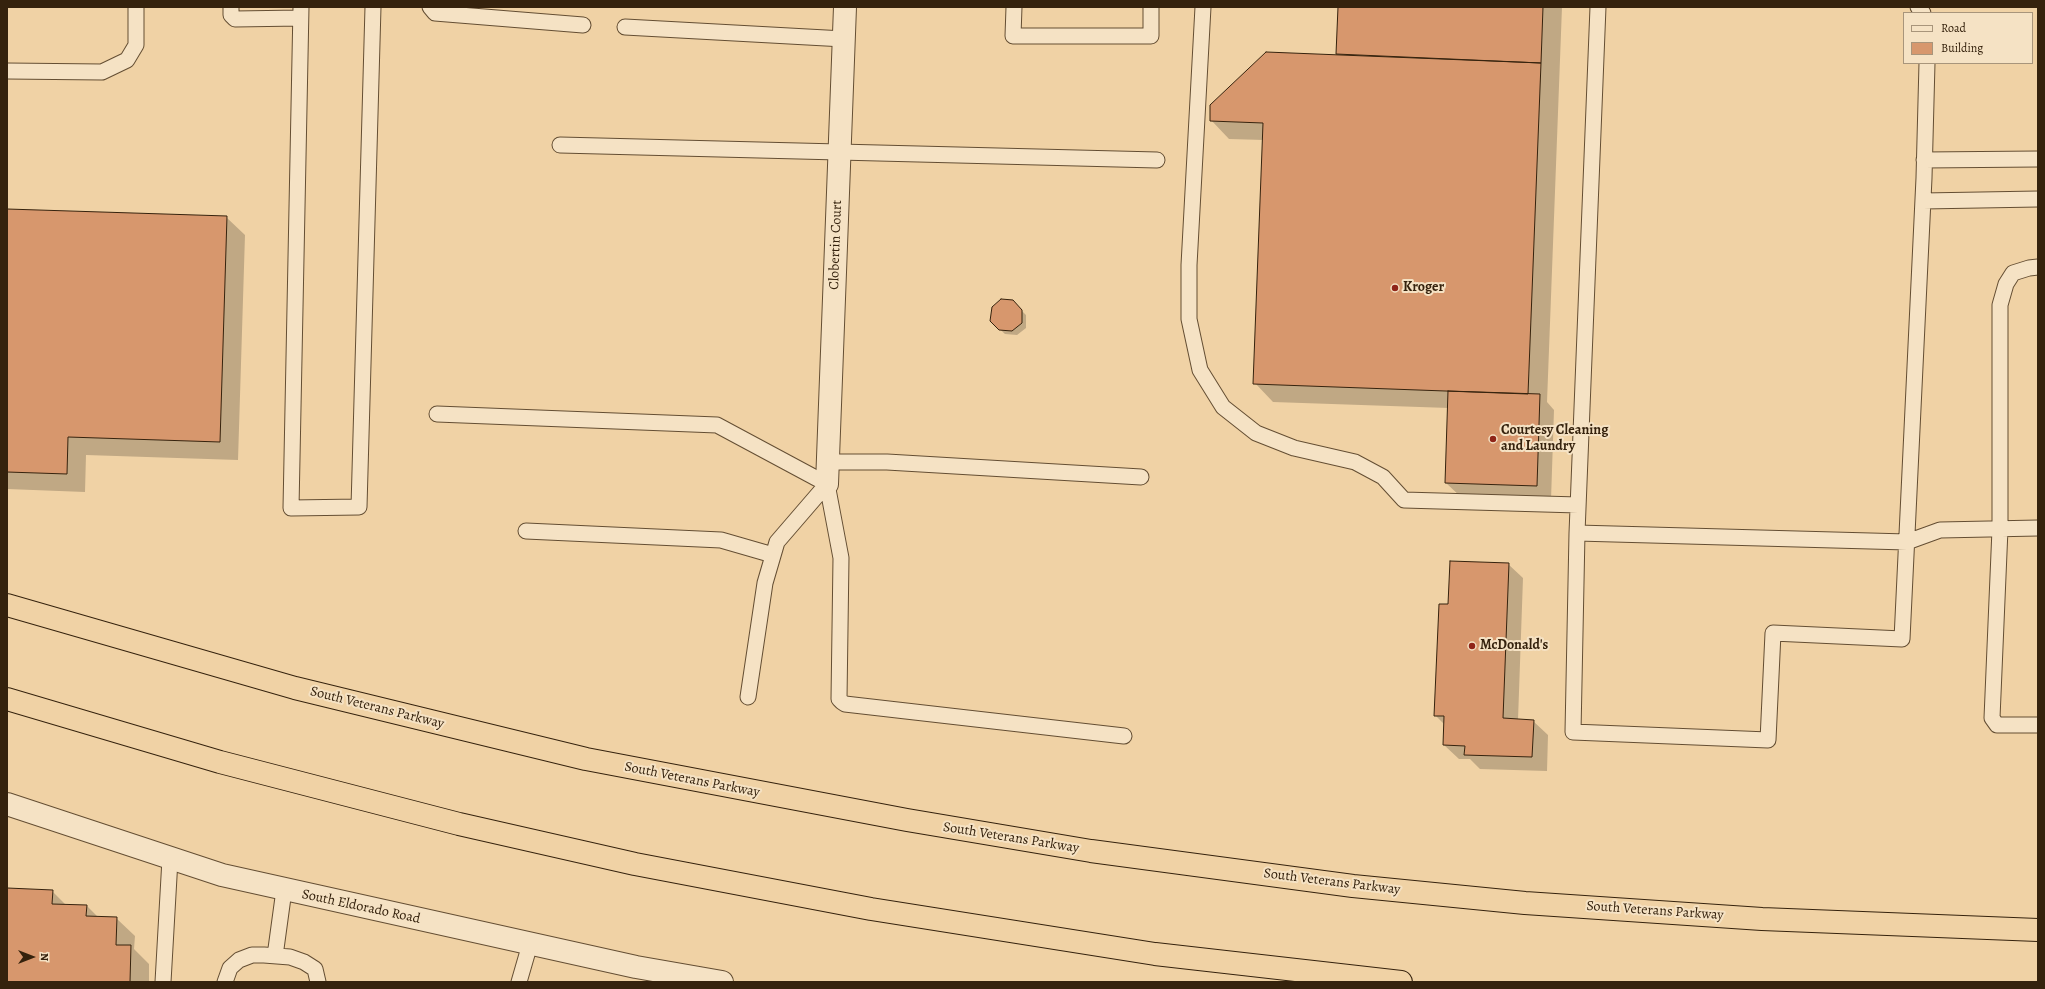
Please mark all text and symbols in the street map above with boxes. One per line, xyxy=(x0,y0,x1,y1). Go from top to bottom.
legend xyxy=(1903,12,2033,64)
text: Road xyxy=(1941,20,1966,36)
text: Building xyxy=(1941,40,1983,56)
street label: Clobertin Court xyxy=(826,200,846,290)
place label: Kroger xyxy=(1403,280,1444,296)
marker: Kroger xyxy=(1390,283,1400,293)
place label: Courtesy Cleaning and Laundry xyxy=(1501,423,1608,456)
marker: Courtesy Cleaning and Laundry xyxy=(1488,434,1498,444)
place label: McDonald's xyxy=(1480,638,1548,654)
marker: McDonald's xyxy=(1467,641,1477,651)
street label: South Veterans Parkway xyxy=(308,683,446,733)
street label: South Veterans Parkway xyxy=(623,759,761,801)
street label: South Veterans Parkway xyxy=(942,819,1080,857)
street label: South Veterans Parkway xyxy=(1263,865,1401,899)
street label: South Eldorado Road xyxy=(300,886,422,928)
street label: South Veterans Parkway xyxy=(1586,898,1724,924)
north arrow xyxy=(12,937,52,977)
text: N xyxy=(37,953,52,961)

